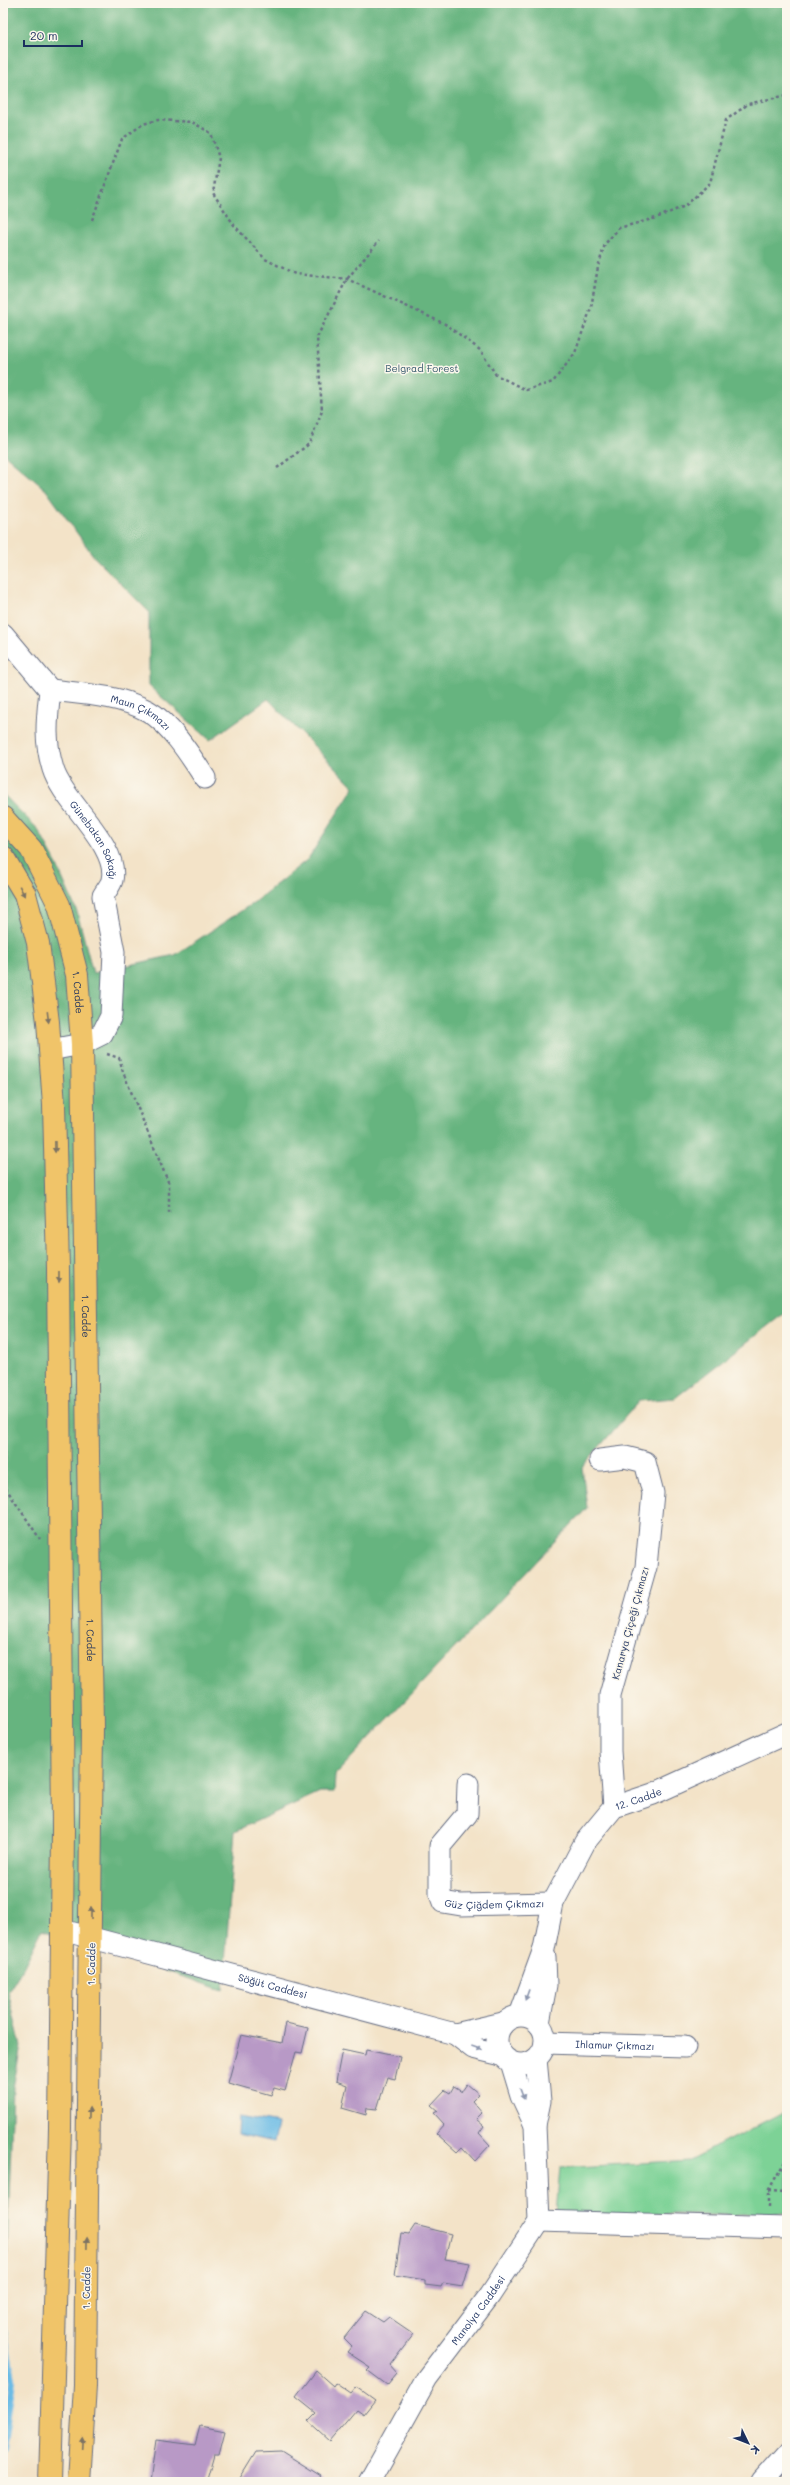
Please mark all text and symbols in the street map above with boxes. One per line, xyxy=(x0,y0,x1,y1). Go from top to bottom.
scale bar xyxy=(24,22,82,48)
text: 20 m xyxy=(30,27,58,43)
park label: Belgrad Forest xyxy=(385,361,459,375)
street label: Maun Çıkmazı xyxy=(109,691,174,733)
street label: Günebakan Sokağı xyxy=(67,798,120,881)
one-way arrow xyxy=(19,885,25,896)
street label: 1. Cadde xyxy=(69,969,87,1014)
one-way arrow xyxy=(44,1011,51,1023)
one-way arrow xyxy=(52,1141,59,1153)
one-way arrow xyxy=(55,1271,62,1283)
street label: 1. Cadde xyxy=(79,1295,93,1338)
street label: Kanarya Çiçeği Çıkmazı xyxy=(608,1565,652,1681)
street label: 1. Cadde xyxy=(83,1619,98,1662)
street label: 12. Cadde xyxy=(613,1784,664,1813)
street label: Güz Çiğdem Çıkmazı xyxy=(443,1895,544,1912)
one-way arrow xyxy=(88,1906,94,1919)
street label: 1. Cadde xyxy=(84,1942,98,1986)
street label: Söğüt Caddesi xyxy=(237,1970,309,2002)
one-way arrow xyxy=(524,1990,530,2002)
street label: Ihlamur Çıkmazı xyxy=(575,2037,655,2053)
one-way arrow xyxy=(471,2046,483,2052)
one-way arrow xyxy=(519,2089,525,2101)
one-way arrow xyxy=(86,2106,92,2119)
one-way arrow xyxy=(84,2236,90,2249)
street label: 1. Cadde xyxy=(79,2266,93,2310)
street label: Manolya Caddesi xyxy=(448,2273,508,2348)
north arrow xyxy=(728,2423,768,2463)
one-way arrow xyxy=(78,2437,85,2449)
text: K xyxy=(748,2442,764,2458)

